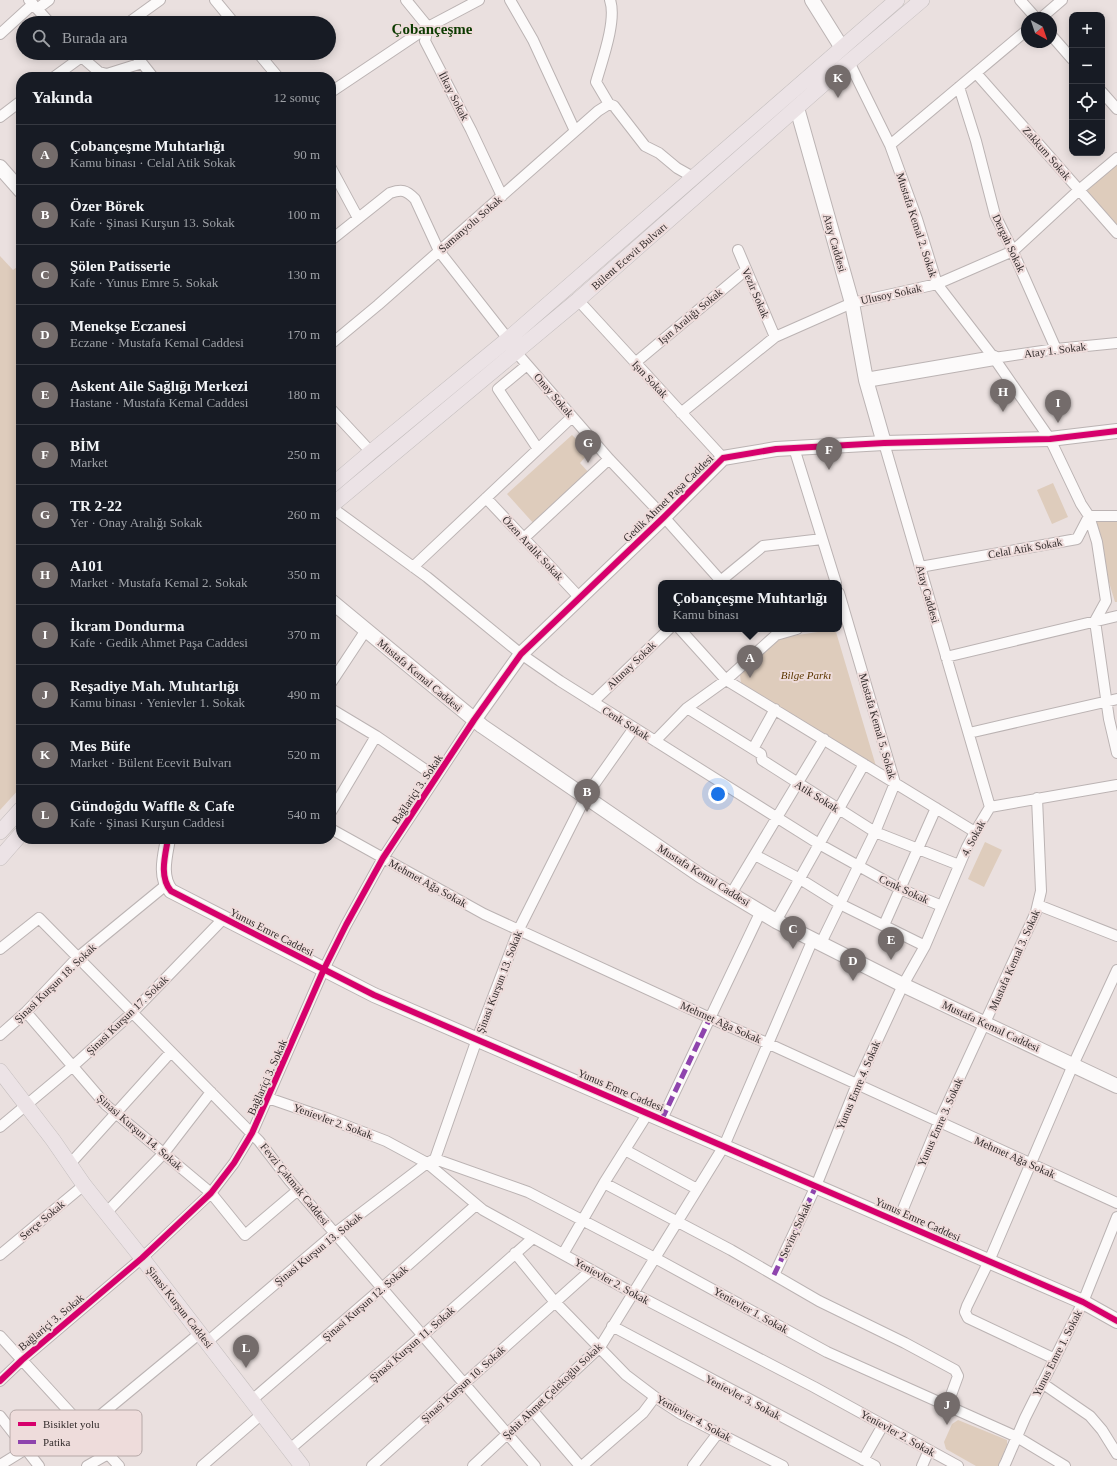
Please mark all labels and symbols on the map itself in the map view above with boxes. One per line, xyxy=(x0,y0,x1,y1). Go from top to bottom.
north arrow xyxy=(1021,12,1057,48)
district label: Çobançeşme xyxy=(392,21,473,37)
pin: K xyxy=(825,65,851,98)
street label: İlkay Sokak xyxy=(437,70,472,123)
street label: Zakkum Sokak xyxy=(1021,124,1074,183)
street label: Mustafa Kemal 2. Sokak xyxy=(894,171,940,279)
street label: Samanyolu Sokak xyxy=(436,193,504,255)
street label: Dergah Sokak xyxy=(990,212,1028,274)
street label: Atay Caddesi xyxy=(821,213,849,273)
street label: Bülent Ecevit Bulvarı xyxy=(589,220,669,292)
street label: Vezir Sokak xyxy=(740,266,772,320)
street label: Ulusoy Sokak xyxy=(859,282,923,306)
street label: Işın Aralığı Sokak xyxy=(655,285,725,346)
street label: Atay 1. Sokak xyxy=(1023,340,1087,360)
street label: Işın Sokak xyxy=(630,358,671,401)
street label: Onay Sokak xyxy=(532,371,577,420)
pin: H xyxy=(990,379,1016,412)
pin: I xyxy=(1045,390,1071,423)
pin: G xyxy=(575,430,601,463)
pin: F xyxy=(816,437,842,470)
street label: Gedik Ahmet Paşa Caddesi xyxy=(621,452,715,544)
street label: Özen Aralık Sokak xyxy=(500,513,566,583)
street label: Celal Atik Sokak xyxy=(987,535,1064,560)
street label: Atay Caddesi xyxy=(914,564,942,624)
street label: Mustafa Kemal Caddesi xyxy=(375,636,465,714)
street label: Altınay Sokak xyxy=(604,638,658,691)
pin: A xyxy=(737,645,763,678)
park label: Bilge Parkı xyxy=(781,669,831,681)
street label: Mustafa Kemal 5. Sokak xyxy=(857,672,899,781)
street label: Cenk Sokak xyxy=(600,704,652,743)
street label: Bağlariçi 3. Sokak xyxy=(389,751,445,826)
street label: Atik Sokak xyxy=(793,778,842,815)
pin: B xyxy=(574,779,600,812)
your location xyxy=(708,784,728,804)
street label: 4. Sokak xyxy=(959,818,988,858)
street label: Mustafa Kemal Caddesi xyxy=(656,842,752,908)
street label: Mehmet Ağa Sokak xyxy=(387,857,470,910)
street label: Cenk Sokak xyxy=(877,872,931,906)
street label: Yunus Emre Caddesi xyxy=(228,906,316,958)
street label: Mustafa Kemal 3. Sokak xyxy=(986,907,1042,1012)
pin: C xyxy=(780,916,806,949)
pin: E xyxy=(878,927,904,960)
street label: Şinasi Kurşun 13. Sokak xyxy=(474,929,524,1035)
street label: Şinasi Kurşun 18. Sokak xyxy=(12,941,99,1025)
pin: D xyxy=(840,948,866,981)
street label: Şinasi Kurşun 17. Sokak xyxy=(84,973,171,1057)
street label: Mustafa Kemal Caddesi xyxy=(940,998,1042,1054)
street label: Mehmet Ağa Sokak xyxy=(679,999,764,1045)
street label: Bağlariçi 3. Sokak xyxy=(245,1037,289,1117)
street label: Yunus Emre 4. Sokak xyxy=(834,1038,882,1131)
street label: Yunus Emre Caddesi xyxy=(576,1066,666,1114)
street label: Yunus Emre 3. Sokak xyxy=(915,1076,965,1168)
street label: Şinasi Kurşun 14. Sokak xyxy=(95,1092,185,1173)
street label: Yenievler 2. Sokak xyxy=(292,1101,375,1141)
street label: Mehmet Ağa Sokak xyxy=(973,1134,1058,1180)
street label: Fevzi Çakmak Caddesi xyxy=(258,1141,332,1227)
street label: Yunus Emre Caddesi xyxy=(873,1195,963,1243)
street label: Serçe Sokak xyxy=(17,1198,67,1242)
street label: Sevinç Sokak xyxy=(777,1200,813,1260)
street label: Şinasi Kurşun 13. Sokak xyxy=(272,1210,364,1288)
street label: Yenievler 2. Sokak xyxy=(573,1256,652,1307)
street label: Şinasi Kurşun 12. Sokak xyxy=(320,1262,410,1343)
street label: Şinasi Kurşun Caddesi xyxy=(144,1264,216,1350)
street label: Yenievler 1. Sokak xyxy=(712,1285,791,1336)
street label: Bağlariçi 3. Sokak xyxy=(16,1291,86,1353)
street label: Şinasi Kurşun 11. Sokak xyxy=(367,1304,457,1384)
street label: Yunus Emre 1. Sokak xyxy=(1030,1307,1084,1398)
pin: L xyxy=(233,1335,259,1368)
street label: Şehit Ahmet Çelekoğlu Sokak xyxy=(500,1340,604,1441)
street label: Şinasi Kurşun 10. Sokak xyxy=(419,1343,508,1425)
street label: Yenievler 3. Sokak xyxy=(703,1372,783,1422)
pin: J xyxy=(934,1392,960,1425)
street label: Yenievler 4. Sokak xyxy=(655,1393,734,1444)
street label: Yenievler 2. Sokak xyxy=(859,1408,938,1459)
legend xyxy=(10,1410,142,1456)
text: Bisiklet yolu xyxy=(43,1418,100,1430)
text: Patika xyxy=(43,1436,71,1448)

